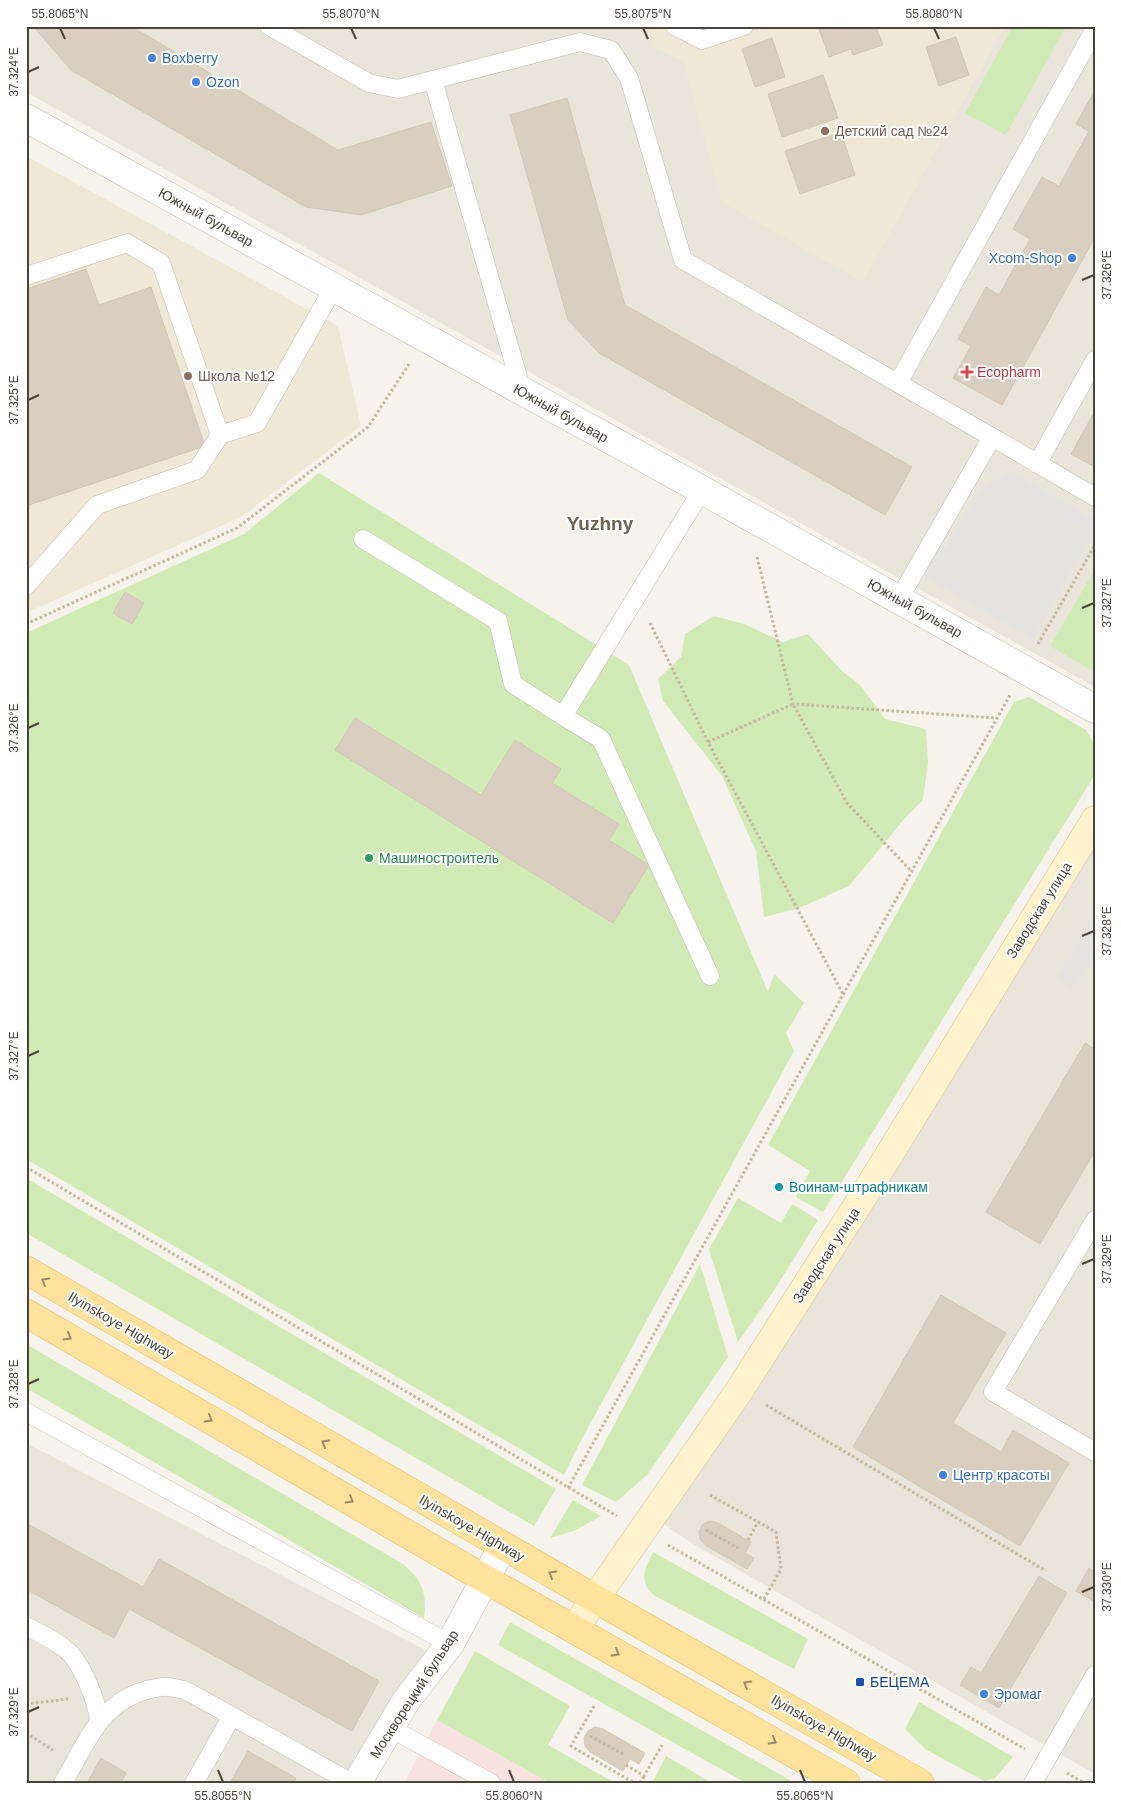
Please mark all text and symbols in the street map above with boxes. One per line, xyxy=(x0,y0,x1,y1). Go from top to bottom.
text: 55.8065°N xyxy=(32,7,88,21)
text: 55.8070°N xyxy=(323,7,379,21)
text: 55.8075°N xyxy=(615,7,671,21)
text: 55.8080°N xyxy=(906,7,962,21)
text: 37.324°E xyxy=(7,47,21,97)
place label: Boxberry xyxy=(162,50,218,66)
marker: Boxberry xyxy=(146,52,158,64)
place label: Ozon xyxy=(206,74,239,90)
marker: Ozon xyxy=(190,76,202,88)
place label: Детский сад №24 xyxy=(835,123,948,139)
marker: Детский сад №24 xyxy=(819,125,831,137)
street label: Южный бульвар xyxy=(156,184,256,250)
place label: Xcom-Shop xyxy=(989,250,1062,266)
text: 37.326°E xyxy=(1100,250,1114,300)
marker: Xcom-Shop xyxy=(1066,252,1078,264)
place label: Ecopharm xyxy=(977,364,1041,380)
marker: Ecopharm xyxy=(961,366,973,378)
place label: Школа №12 xyxy=(198,368,275,384)
marker: Школа №12 xyxy=(182,370,194,382)
text: 37.325°E xyxy=(7,375,21,425)
street label: Южный бульвар xyxy=(511,380,611,446)
district label: Yuzhny xyxy=(567,513,634,534)
street label: Южный бульвар xyxy=(865,575,965,641)
text: 37.327°E xyxy=(1100,578,1114,628)
text: 37.326°E xyxy=(7,703,21,753)
place label: Машиностроитель xyxy=(379,850,499,866)
marker: Машиностроитель xyxy=(363,852,375,864)
street label: Заводская улица xyxy=(1003,859,1075,961)
text: 37.328°E xyxy=(1100,906,1114,956)
text: 37.327°E xyxy=(7,1031,21,1081)
place label: Воинам-штрафникам xyxy=(789,1179,928,1195)
marker: Воинам-штрафникам xyxy=(773,1181,785,1193)
street label: Заводская улица xyxy=(789,1204,863,1306)
text: 37.329°E xyxy=(1100,1234,1114,1284)
one-way arrow xyxy=(41,1278,50,1288)
street label: Ilyinskoye Highway xyxy=(65,1288,177,1362)
one-way arrow xyxy=(63,1331,72,1341)
text: 37.328°E xyxy=(7,1359,21,1409)
one-way arrow xyxy=(204,1412,213,1422)
one-way arrow xyxy=(321,1439,330,1449)
place label: Центр красоты xyxy=(953,1467,1050,1483)
marker: Центр красоты xyxy=(937,1469,949,1481)
street label: Ilyinskoye Highway xyxy=(416,1491,528,1565)
one-way arrow xyxy=(344,1494,353,1504)
text: 37.330°E xyxy=(1100,1562,1114,1612)
one-way arrow xyxy=(549,1570,558,1580)
street label: Москворецкий бульвар xyxy=(367,1627,462,1761)
one-way arrow xyxy=(611,1646,620,1656)
place label: БЕЦЕМА xyxy=(870,1674,930,1690)
marker: БЕЦЕМА xyxy=(854,1676,866,1688)
one-way arrow xyxy=(743,1681,752,1691)
place label: Эромаг xyxy=(994,1686,1042,1702)
text: 37.329°E xyxy=(7,1687,21,1737)
marker: Эромаг xyxy=(978,1688,990,1700)
street label: Ilyinskoye Highway xyxy=(768,1691,880,1765)
one-way arrow xyxy=(768,1735,777,1745)
text: 55.8055°N xyxy=(195,1789,251,1803)
text: 55.8060°N xyxy=(486,1789,542,1803)
text: 55.8065°N xyxy=(777,1789,833,1803)

